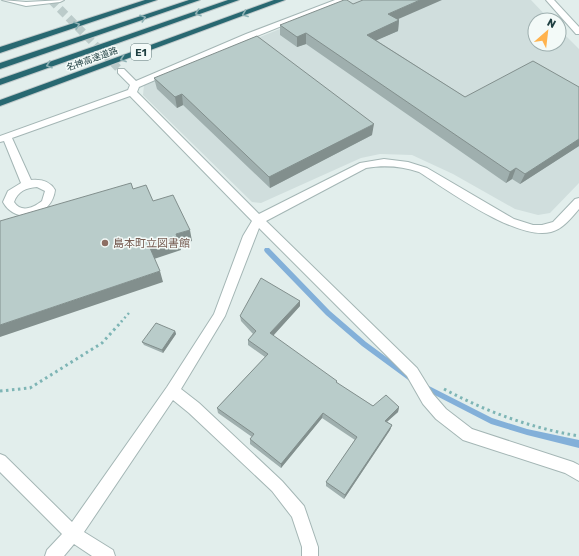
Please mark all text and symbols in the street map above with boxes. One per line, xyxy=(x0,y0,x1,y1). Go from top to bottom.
one-way arrow xyxy=(195,8,202,17)
one-way arrow xyxy=(241,9,248,17)
north arrow xyxy=(527,12,567,52)
one-way arrow xyxy=(139,14,146,23)
text: N xyxy=(545,16,558,31)
one-way arrow xyxy=(73,21,80,30)
road number: E1 xyxy=(131,44,151,60)
street label: 名神高速道路 xyxy=(65,45,119,73)
one-way arrow xyxy=(119,54,126,62)
one-way arrow xyxy=(46,61,53,69)
place label: 島本町立図書館 xyxy=(113,237,190,250)
marker: 島本町立図書館 xyxy=(100,238,110,248)

